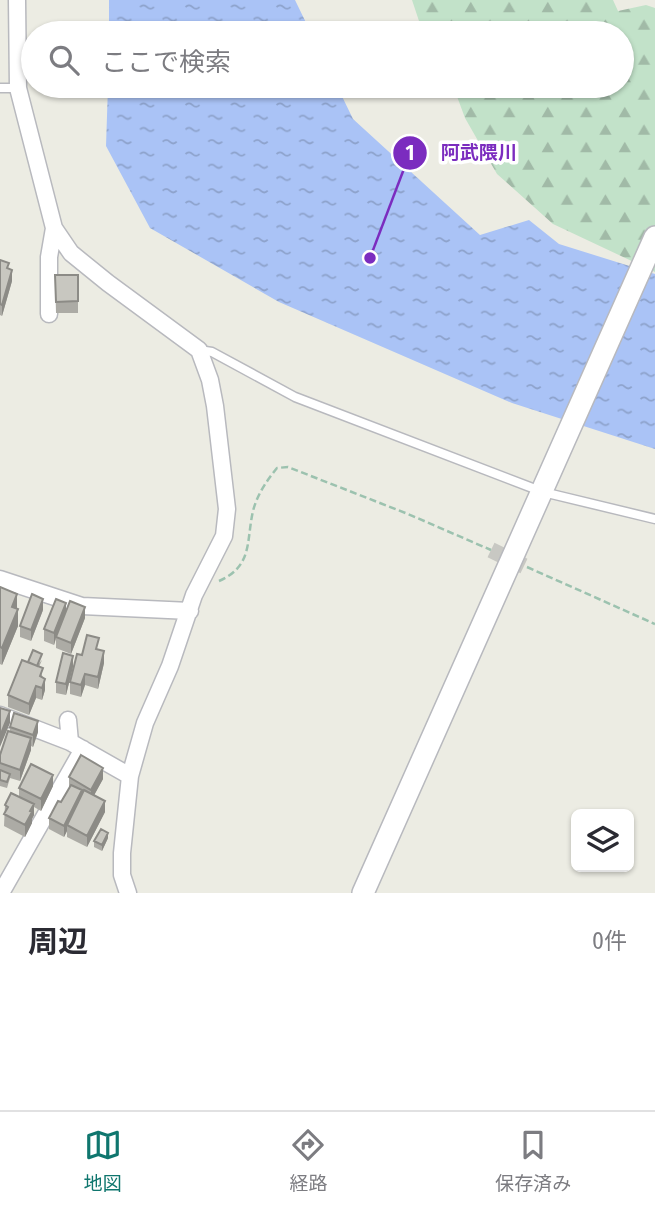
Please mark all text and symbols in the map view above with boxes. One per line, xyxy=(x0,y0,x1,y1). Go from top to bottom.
search box xyxy=(21,21,634,98)
icon: search xyxy=(45,41,83,79)
text: ここで検索 xyxy=(101,47,231,78)
callout: 阿武隈川 xyxy=(392,133,531,173)
text: 1 xyxy=(406,140,414,166)
text: 阿武隈川 xyxy=(441,141,517,164)
map controls xyxy=(571,809,634,872)
button: layers xyxy=(571,809,634,872)
text: 周辺 xyxy=(28,924,88,960)
text: 0件 xyxy=(592,927,627,955)
tab: 地図 xyxy=(84,1126,122,1195)
tab: 経路 xyxy=(289,1126,327,1195)
tab: 保存済み xyxy=(495,1126,571,1195)

